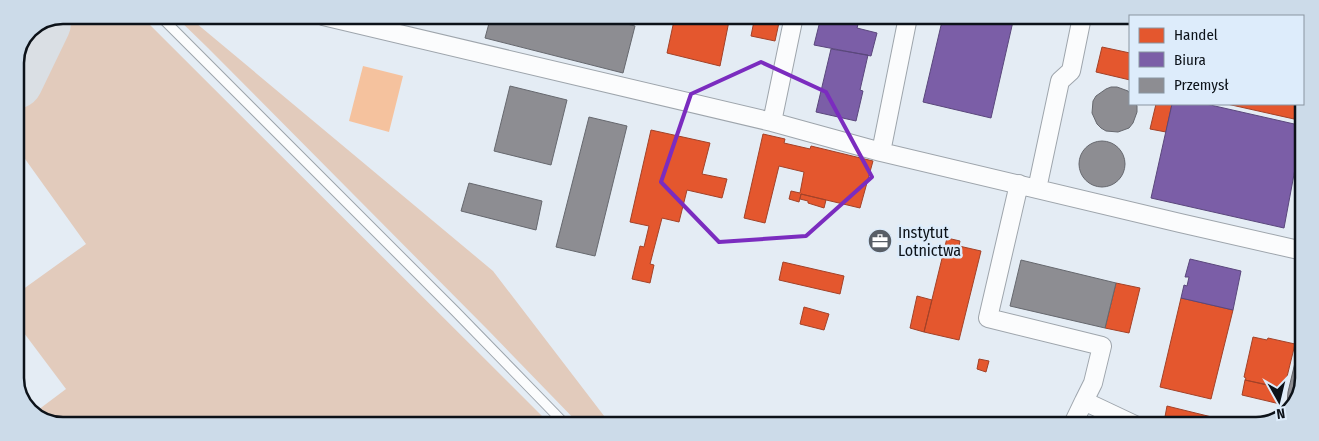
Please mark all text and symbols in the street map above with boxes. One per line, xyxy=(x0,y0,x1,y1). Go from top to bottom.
legend xyxy=(1129,15,1304,105)
text: Handel xyxy=(1174,26,1218,44)
text: Biura xyxy=(1174,51,1206,69)
text: Przemysł xyxy=(1174,76,1229,94)
place label: Instytut Lotnictwa xyxy=(898,223,961,260)
office icon: Instytut Lotnictwa xyxy=(867,228,893,254)
north arrow xyxy=(1254,376,1304,426)
text: N xyxy=(1275,404,1286,422)

